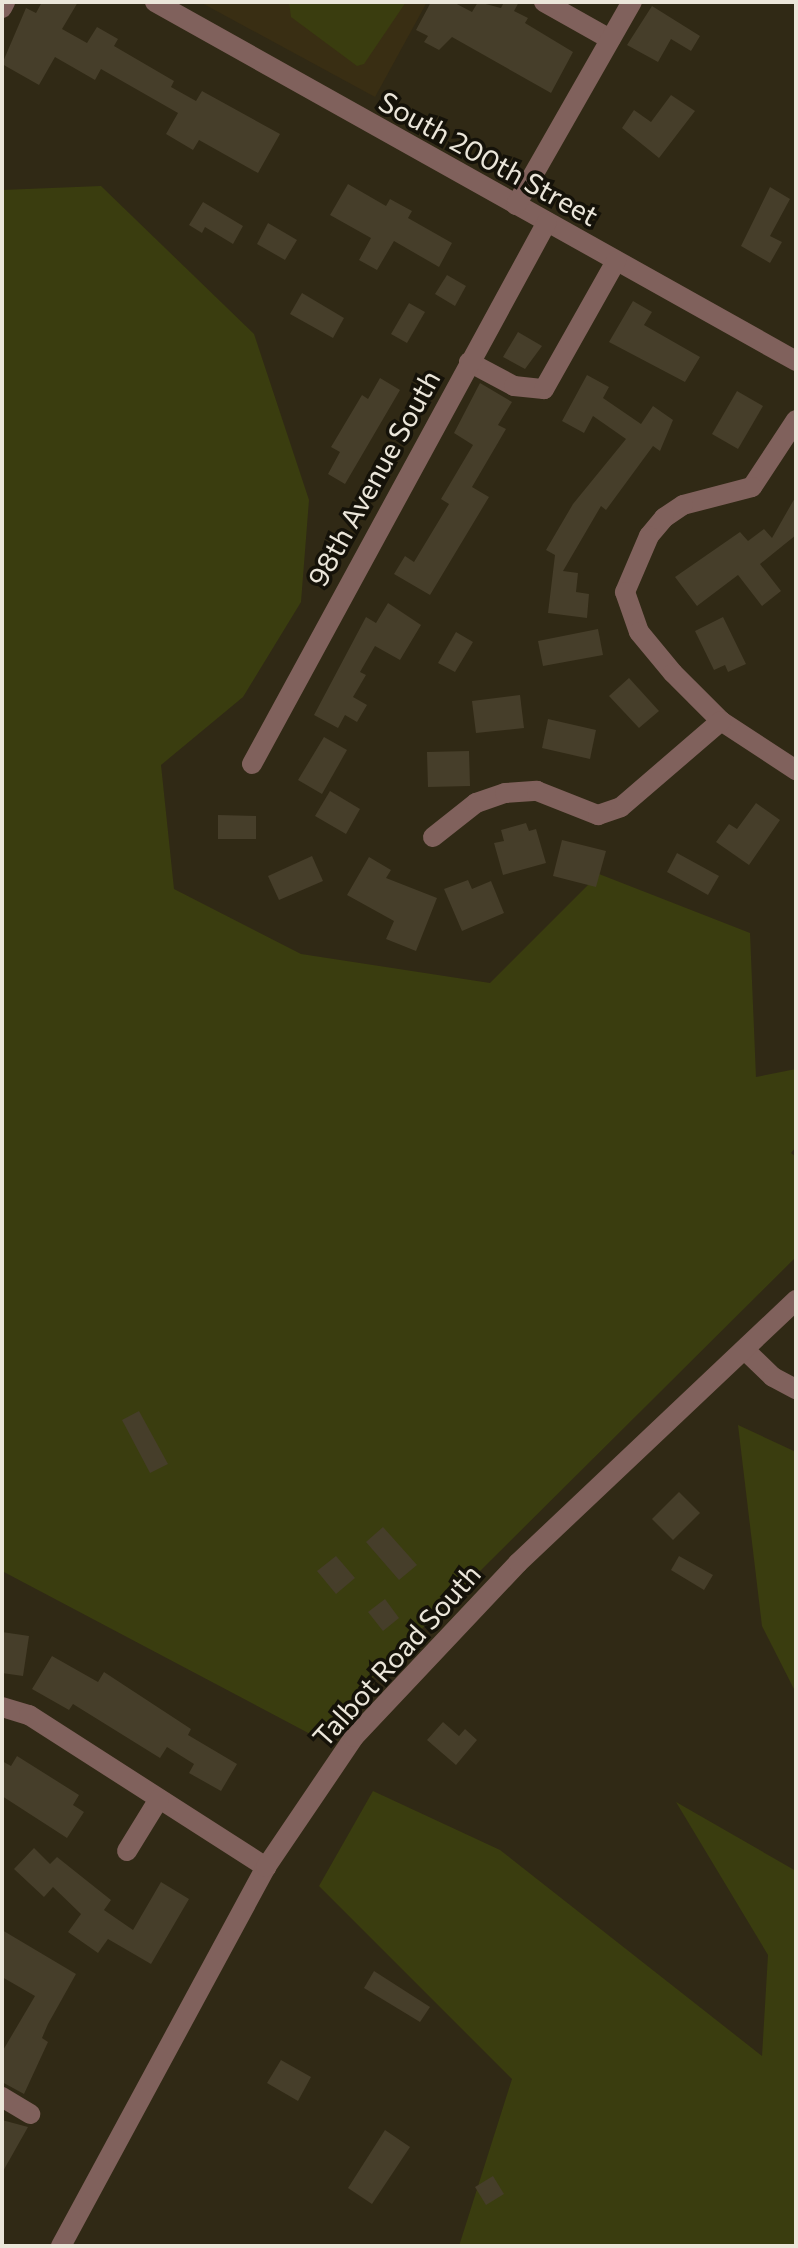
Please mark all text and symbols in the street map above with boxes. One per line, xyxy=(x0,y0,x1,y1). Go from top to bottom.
street label: South 200th Street xyxy=(373,84,605,232)
street label: 98th Avenue South xyxy=(300,364,446,592)
street label: Talbot Road South xyxy=(305,1557,487,1753)

